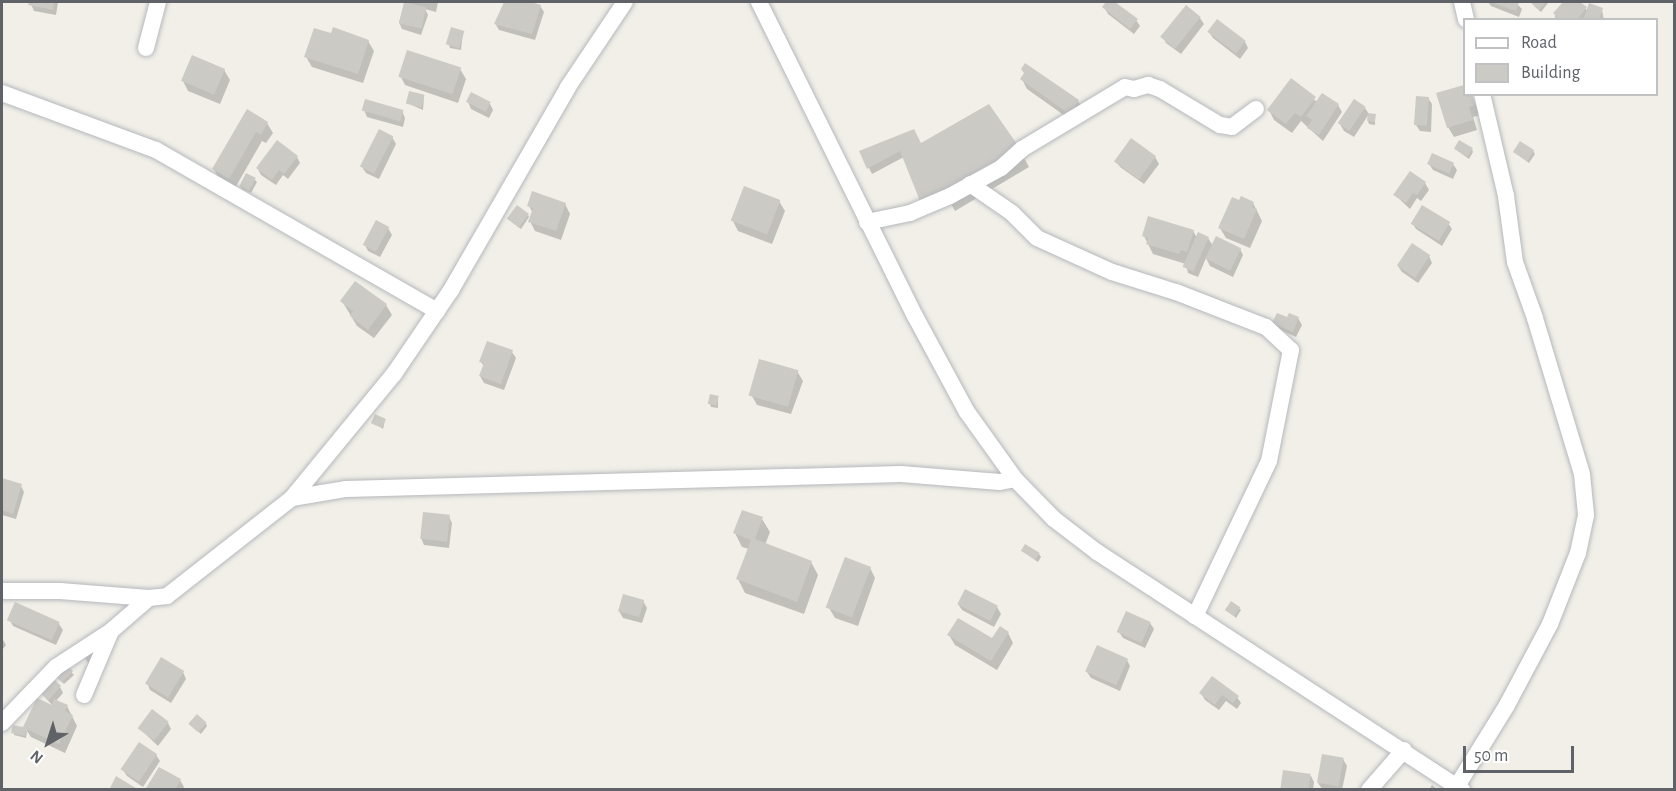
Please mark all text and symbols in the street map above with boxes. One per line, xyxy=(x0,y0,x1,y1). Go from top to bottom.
legend xyxy=(1463,18,1658,96)
text: Road xyxy=(1521,34,1557,52)
text: Building xyxy=(1521,64,1580,82)
north arrow xyxy=(18,713,78,773)
scale bar xyxy=(1466,734,1577,772)
text: N xyxy=(27,747,46,767)
text: 50 m xyxy=(1474,747,1508,765)

